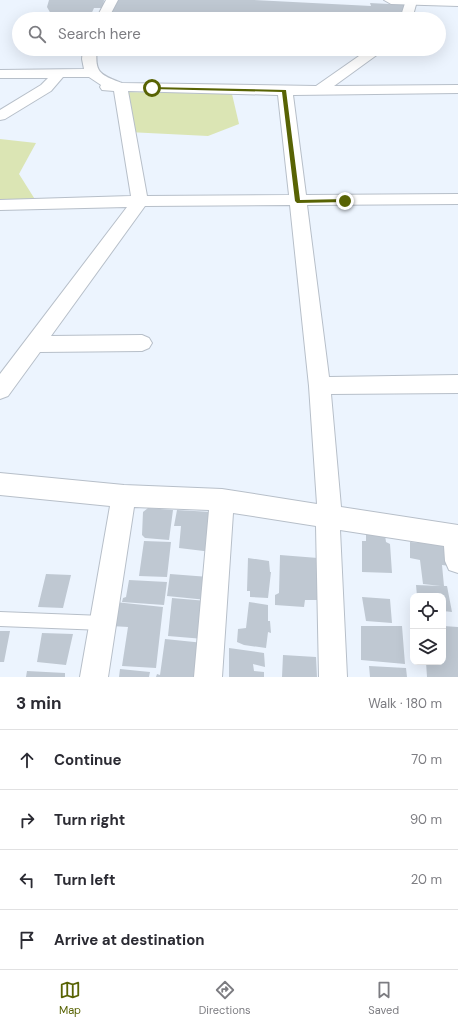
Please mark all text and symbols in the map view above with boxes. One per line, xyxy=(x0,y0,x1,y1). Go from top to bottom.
search box xyxy=(12,12,446,56)
icon: search xyxy=(26,23,48,45)
text: Search here xyxy=(58,24,141,44)
route start xyxy=(143,79,161,97)
route end xyxy=(336,192,354,210)
map controls xyxy=(410,593,446,665)
button: locate xyxy=(410,593,446,629)
button: layers xyxy=(410,629,446,665)
text: 3 min xyxy=(16,692,61,714)
text: Walk · 180 m xyxy=(368,695,442,712)
icon: ahead xyxy=(16,749,38,771)
text: Continue xyxy=(54,750,122,770)
text: 70 m xyxy=(411,751,442,768)
icon: right xyxy=(16,809,38,831)
text: Turn right xyxy=(54,810,125,830)
text: 90 m xyxy=(410,811,442,828)
icon: left xyxy=(16,869,38,891)
text: Turn left xyxy=(54,870,115,890)
text: 20 m xyxy=(411,871,442,888)
icon: arrive xyxy=(16,929,38,951)
text: Arrive at destination xyxy=(54,930,205,950)
tab: Map xyxy=(59,979,81,1017)
tab: Directions xyxy=(199,979,251,1017)
tab: Saved xyxy=(368,979,399,1017)

